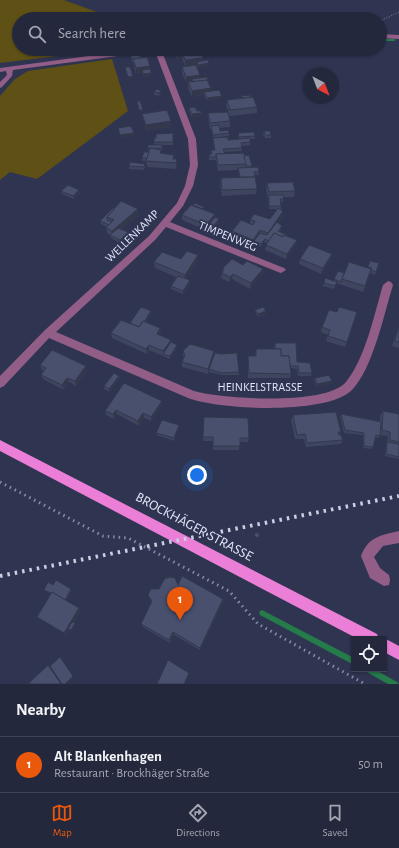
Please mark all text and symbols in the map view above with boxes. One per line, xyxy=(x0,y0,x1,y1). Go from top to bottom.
search box xyxy=(12,12,387,56)
icon: search xyxy=(26,23,48,45)
text: Search here xyxy=(58,26,126,41)
north arrow xyxy=(303,68,339,104)
street label: WELLENKAMP xyxy=(103,207,161,265)
street label: TIMPENWEG xyxy=(197,219,259,253)
street label: HEINKELSTRASSE xyxy=(218,381,303,393)
your location xyxy=(187,465,207,485)
street label: BROCKHÄGER STRASSE xyxy=(133,488,256,564)
pin: 1 xyxy=(167,587,193,620)
map controls xyxy=(351,636,387,672)
button: locate xyxy=(351,636,387,672)
text: Nearby xyxy=(16,701,66,718)
text: Alt Blankenhagen xyxy=(54,749,162,764)
text: 1 xyxy=(27,758,31,771)
text: 50 m xyxy=(358,758,383,771)
text: Restaurant · Brockhäger Straße xyxy=(54,767,210,780)
tab: Map xyxy=(51,802,73,839)
tab: Directions xyxy=(176,802,220,839)
tab: Saved xyxy=(322,802,348,839)

